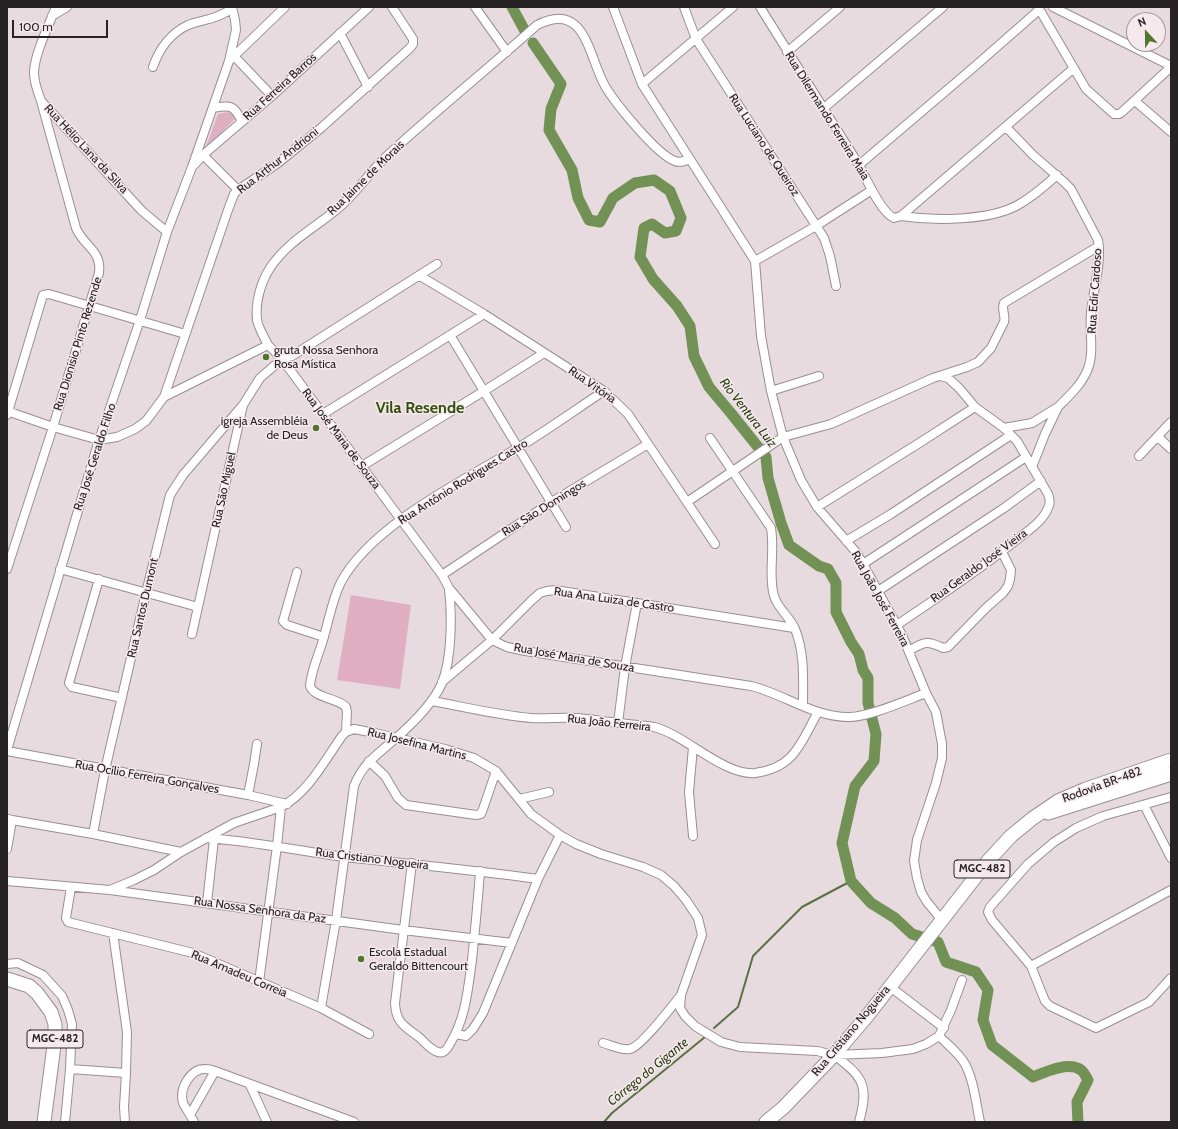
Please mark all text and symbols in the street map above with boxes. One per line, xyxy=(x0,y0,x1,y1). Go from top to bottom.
scale bar xyxy=(14,12,110,38)
north arrow xyxy=(1126,12,1166,52)
text: N xyxy=(1136,14,1148,30)
text: 100 m xyxy=(19,19,53,34)
street label: Rua Dilermando Ferreira Maia xyxy=(782,49,872,183)
street label: Rua Ferreira Barros xyxy=(240,50,320,124)
street label: Rua Luciano de Queiroz xyxy=(725,91,803,199)
street label: Rua Hélio Lana da Silva xyxy=(41,101,131,197)
street label: Rua Arthur Andrioni xyxy=(234,125,322,197)
street label: Rua Jaime de Morais xyxy=(325,138,407,218)
street label: Rua Edir Cardoso xyxy=(1085,248,1105,334)
street label: Rua Dionísio Pinto Rezende xyxy=(51,275,105,413)
place label: gruta Nossa Senhora Rosa Mística xyxy=(274,343,378,371)
marker: gruta Nossa Senhora Rosa Mística xyxy=(261,352,271,362)
street label: Rua Vitória xyxy=(565,363,619,407)
water label: Rio Ventura Luiz xyxy=(716,375,780,451)
street label: Rua José Maria de Souza xyxy=(298,386,384,492)
district label: Vila Resende xyxy=(376,398,464,418)
street label: Rua José Geraldo Filho xyxy=(71,401,119,513)
place label: igreja Assembléia de Deus xyxy=(221,414,308,442)
marker: igreja Assembléia de Deus xyxy=(311,423,321,433)
street label: Rua Antônio Rodrigues Castro xyxy=(396,436,530,528)
street label: Rua São Miguel xyxy=(209,451,239,529)
street label: Rua São Domingos xyxy=(499,476,589,540)
street label: Rua Geraldo José Vieira xyxy=(928,526,1030,606)
street label: Rua João José Ferreira xyxy=(848,549,912,649)
street label: Rua Santos Dumont xyxy=(124,557,162,659)
street label: Rua Ana Luiza de Castro xyxy=(553,584,675,616)
street label: Rua José Maria de Souza xyxy=(513,640,635,676)
street label: Rua João Ferreira xyxy=(567,711,651,735)
street label: Rua Josefina Martins xyxy=(366,725,468,763)
street label: Rua Ocílio Ferreira Gonçalves xyxy=(74,757,220,797)
street label: Rodovia BR-482 xyxy=(1060,764,1144,806)
street label: Rua Cristiano Nogueira xyxy=(314,845,430,873)
road number: MGC-482 xyxy=(954,860,1010,878)
street label: Rua Nossa Senhora da Paz xyxy=(193,894,327,926)
place label: Escola Estadual Geraldo Bittencourt xyxy=(369,945,468,973)
street label: Rua Amadeu Correia xyxy=(189,947,289,1001)
marker: Escola Estadual Geraldo Bittencourt xyxy=(356,954,366,964)
street label: Rua Cristiano Nogueira xyxy=(809,983,893,1079)
road number: MGC-482 xyxy=(27,1030,83,1048)
water label: Córrego do Gigante xyxy=(604,1035,692,1109)

